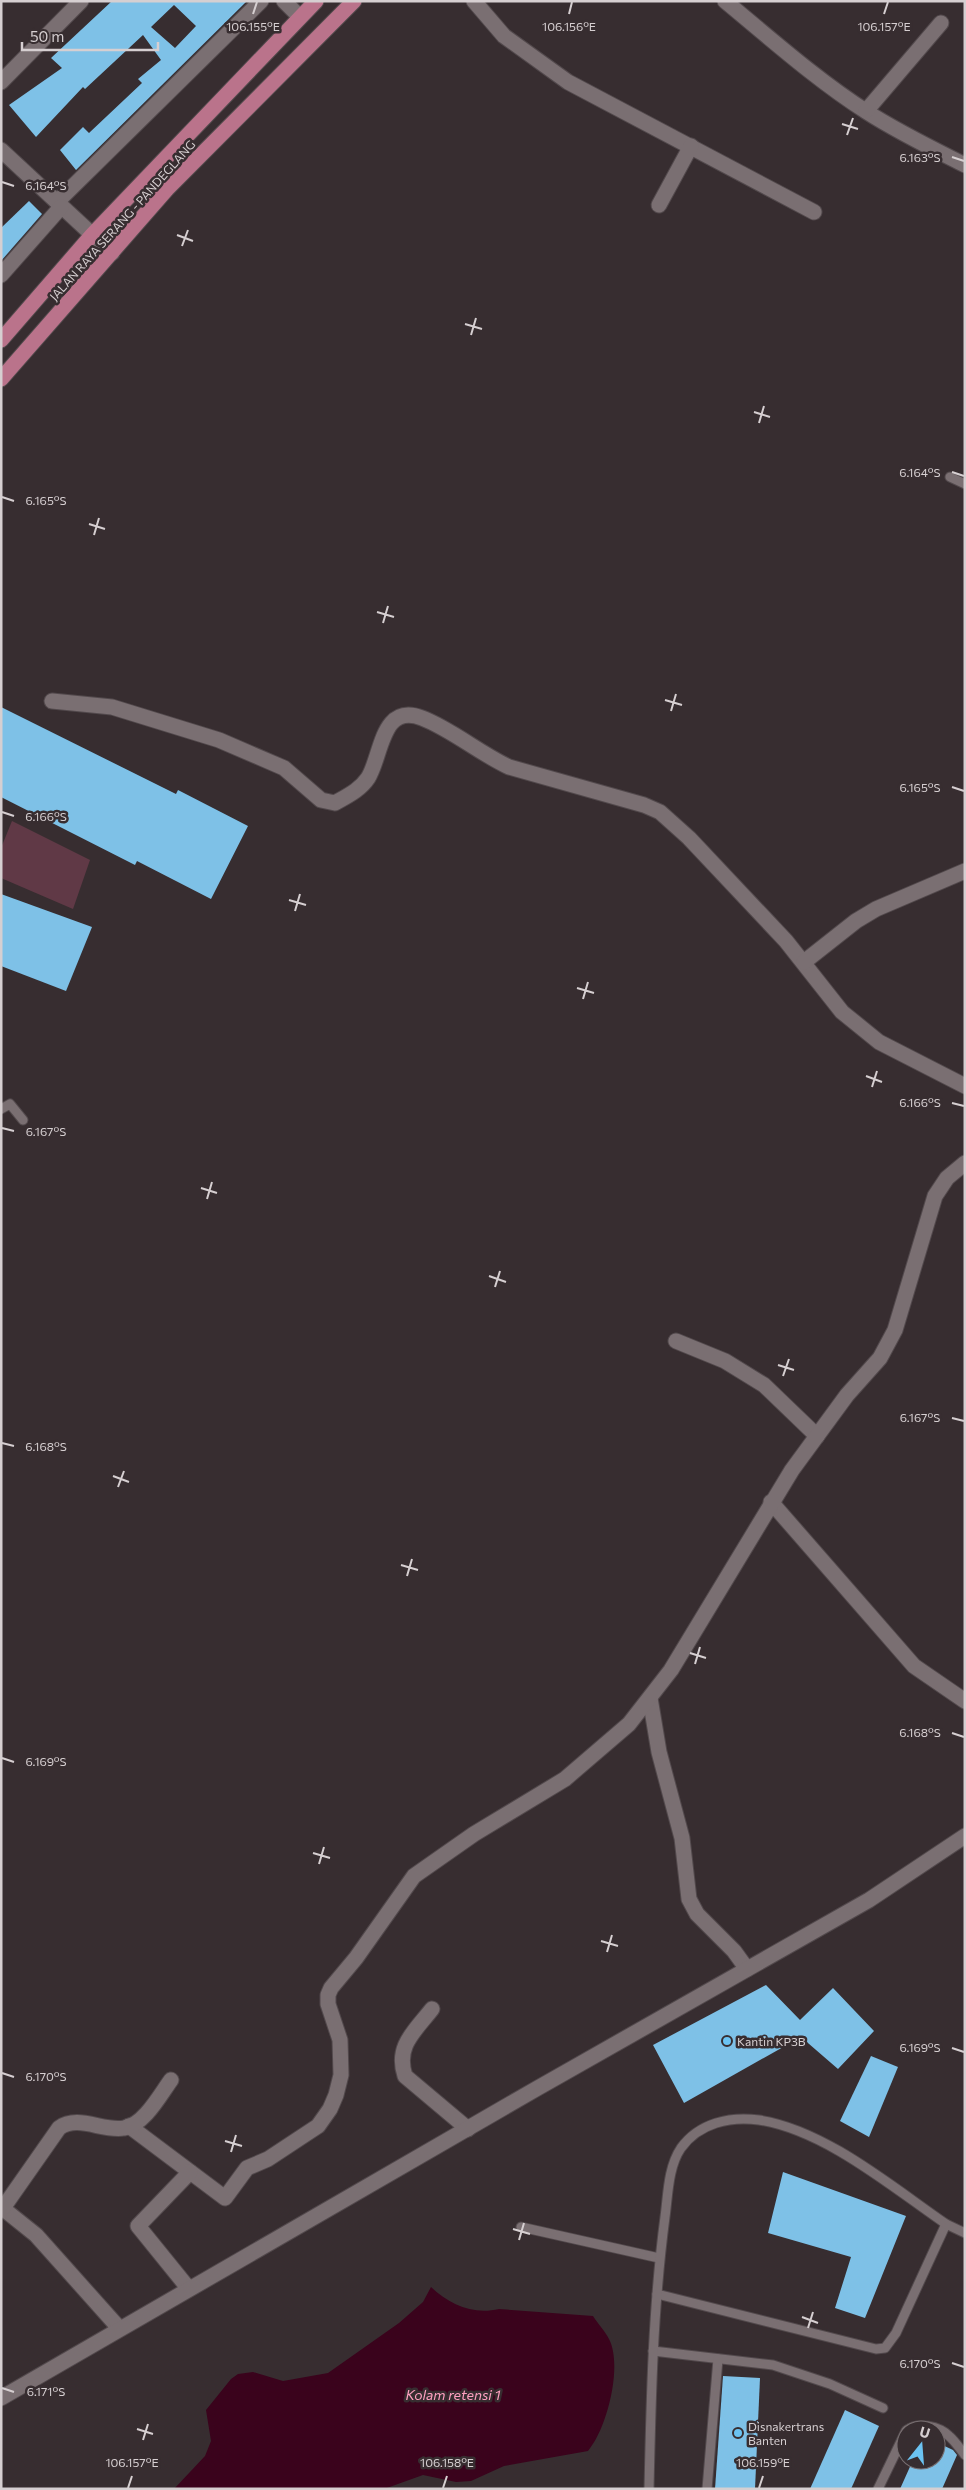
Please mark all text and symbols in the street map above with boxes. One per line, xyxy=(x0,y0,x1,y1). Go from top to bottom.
text: 106.155°E xyxy=(226,19,280,33)
text: 106.156°E xyxy=(542,19,596,33)
text: 106.157°E xyxy=(857,19,911,33)
scale bar xyxy=(22,20,159,52)
text: 50 m xyxy=(30,27,64,45)
street label: JALAN RAYA SERANG - PANDEGLANG xyxy=(46,137,198,304)
text: 6.163°S xyxy=(900,150,940,164)
text: 6.164°S xyxy=(25,178,67,192)
text: 6.164°S xyxy=(899,465,941,479)
text: 6.165°S xyxy=(26,493,66,507)
text: 6.165°S xyxy=(900,780,940,794)
text: 6.166°S xyxy=(25,809,67,823)
text: 6.166°S xyxy=(899,1095,941,1109)
text: 6.167°S xyxy=(26,1124,66,1138)
text: 6.167°S xyxy=(900,1410,940,1424)
text: 6.168°S xyxy=(25,1439,67,1453)
text: 6.168°S xyxy=(899,1725,941,1739)
text: 6.169°S xyxy=(25,1754,67,1768)
place label: Kantin KP3B xyxy=(737,2034,806,2048)
marker: Kantin KP3B xyxy=(721,2035,733,2047)
text: 6.169°S xyxy=(899,2040,941,2054)
text: 6.170°S xyxy=(26,2069,66,2083)
text: 6.170°S xyxy=(900,2356,940,2370)
text: 6.171°S xyxy=(27,2384,65,2398)
water label: Kolam retensi 1 xyxy=(405,2386,501,2403)
place label: Disnakertrans Banten xyxy=(748,2419,824,2447)
north arrow xyxy=(896,2420,946,2470)
text: U xyxy=(918,2422,932,2442)
marker: Disnakertrans Banten xyxy=(732,2427,744,2439)
text: 106.157°E xyxy=(105,2455,159,2469)
text: 106.158°E xyxy=(420,2455,474,2469)
text: 106.159°E xyxy=(736,2455,790,2469)

